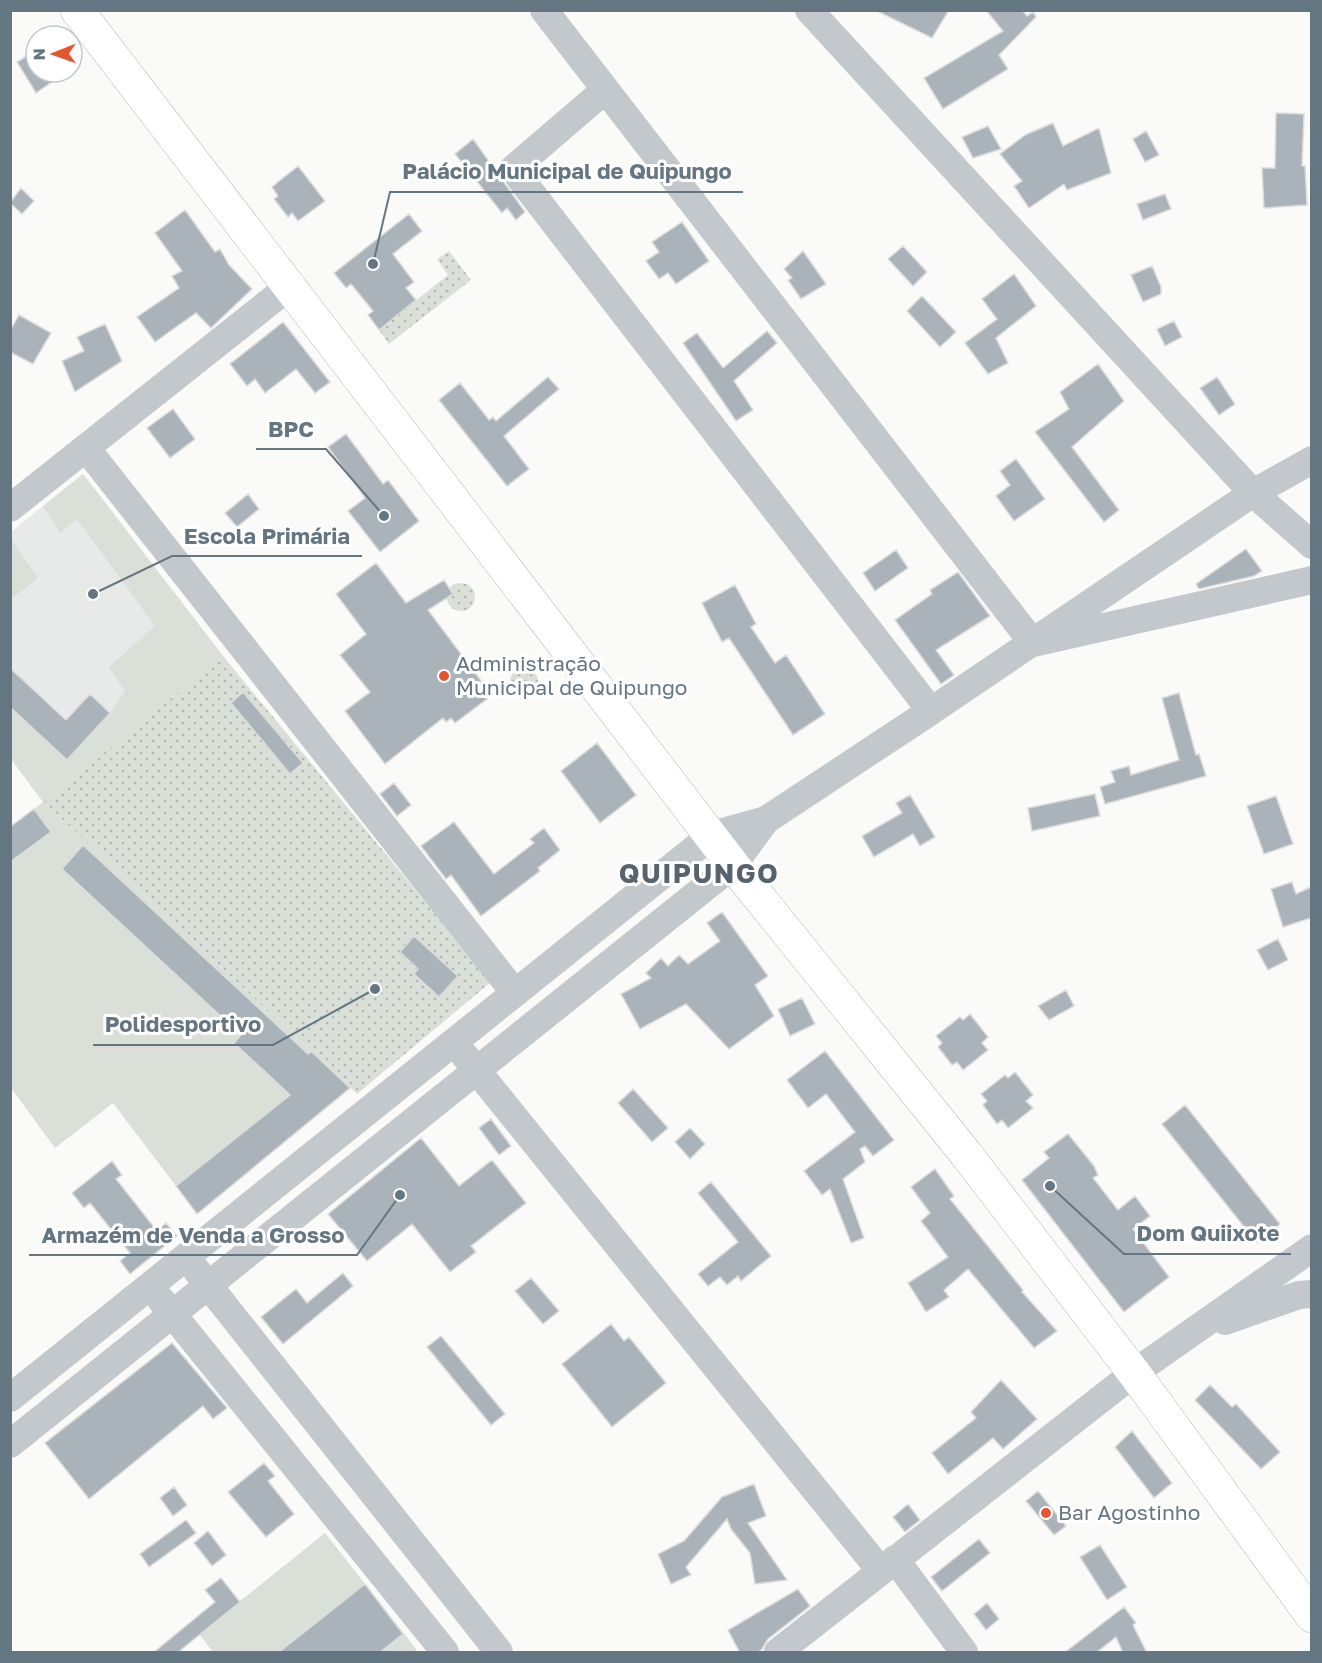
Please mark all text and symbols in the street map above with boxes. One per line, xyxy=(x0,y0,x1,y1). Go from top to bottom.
north arrow xyxy=(24,24,84,84)
text: N xyxy=(29,48,49,61)
callout: Palácio Municipal de Quipungo xyxy=(390,152,743,192)
text: Palácio Municipal de Quipungo xyxy=(402,157,732,184)
callout: BPC xyxy=(256,409,326,449)
text: BPC xyxy=(268,415,314,442)
callout: Escola Primária xyxy=(172,516,362,556)
text: Escola Primária xyxy=(184,522,350,549)
place label: Administração Municipal de Quipungo xyxy=(456,650,687,700)
marker: Administração Municipal de Quipungo xyxy=(437,669,451,683)
district label: QUIPUNGO xyxy=(619,857,779,889)
callout: Polidesportivo xyxy=(93,1005,273,1045)
text: Polidesportivo xyxy=(105,1010,261,1037)
callout: Dom Quiixote xyxy=(1124,1214,1291,1254)
callout: Armazém de Venda a Grosso xyxy=(29,1215,357,1255)
text: Dom Quiixote xyxy=(1137,1219,1279,1246)
text: Armazém de Venda a Grosso xyxy=(41,1221,345,1248)
place label: Bar Agostinho xyxy=(1058,1499,1200,1525)
marker: Bar Agostinho xyxy=(1039,1506,1053,1520)

